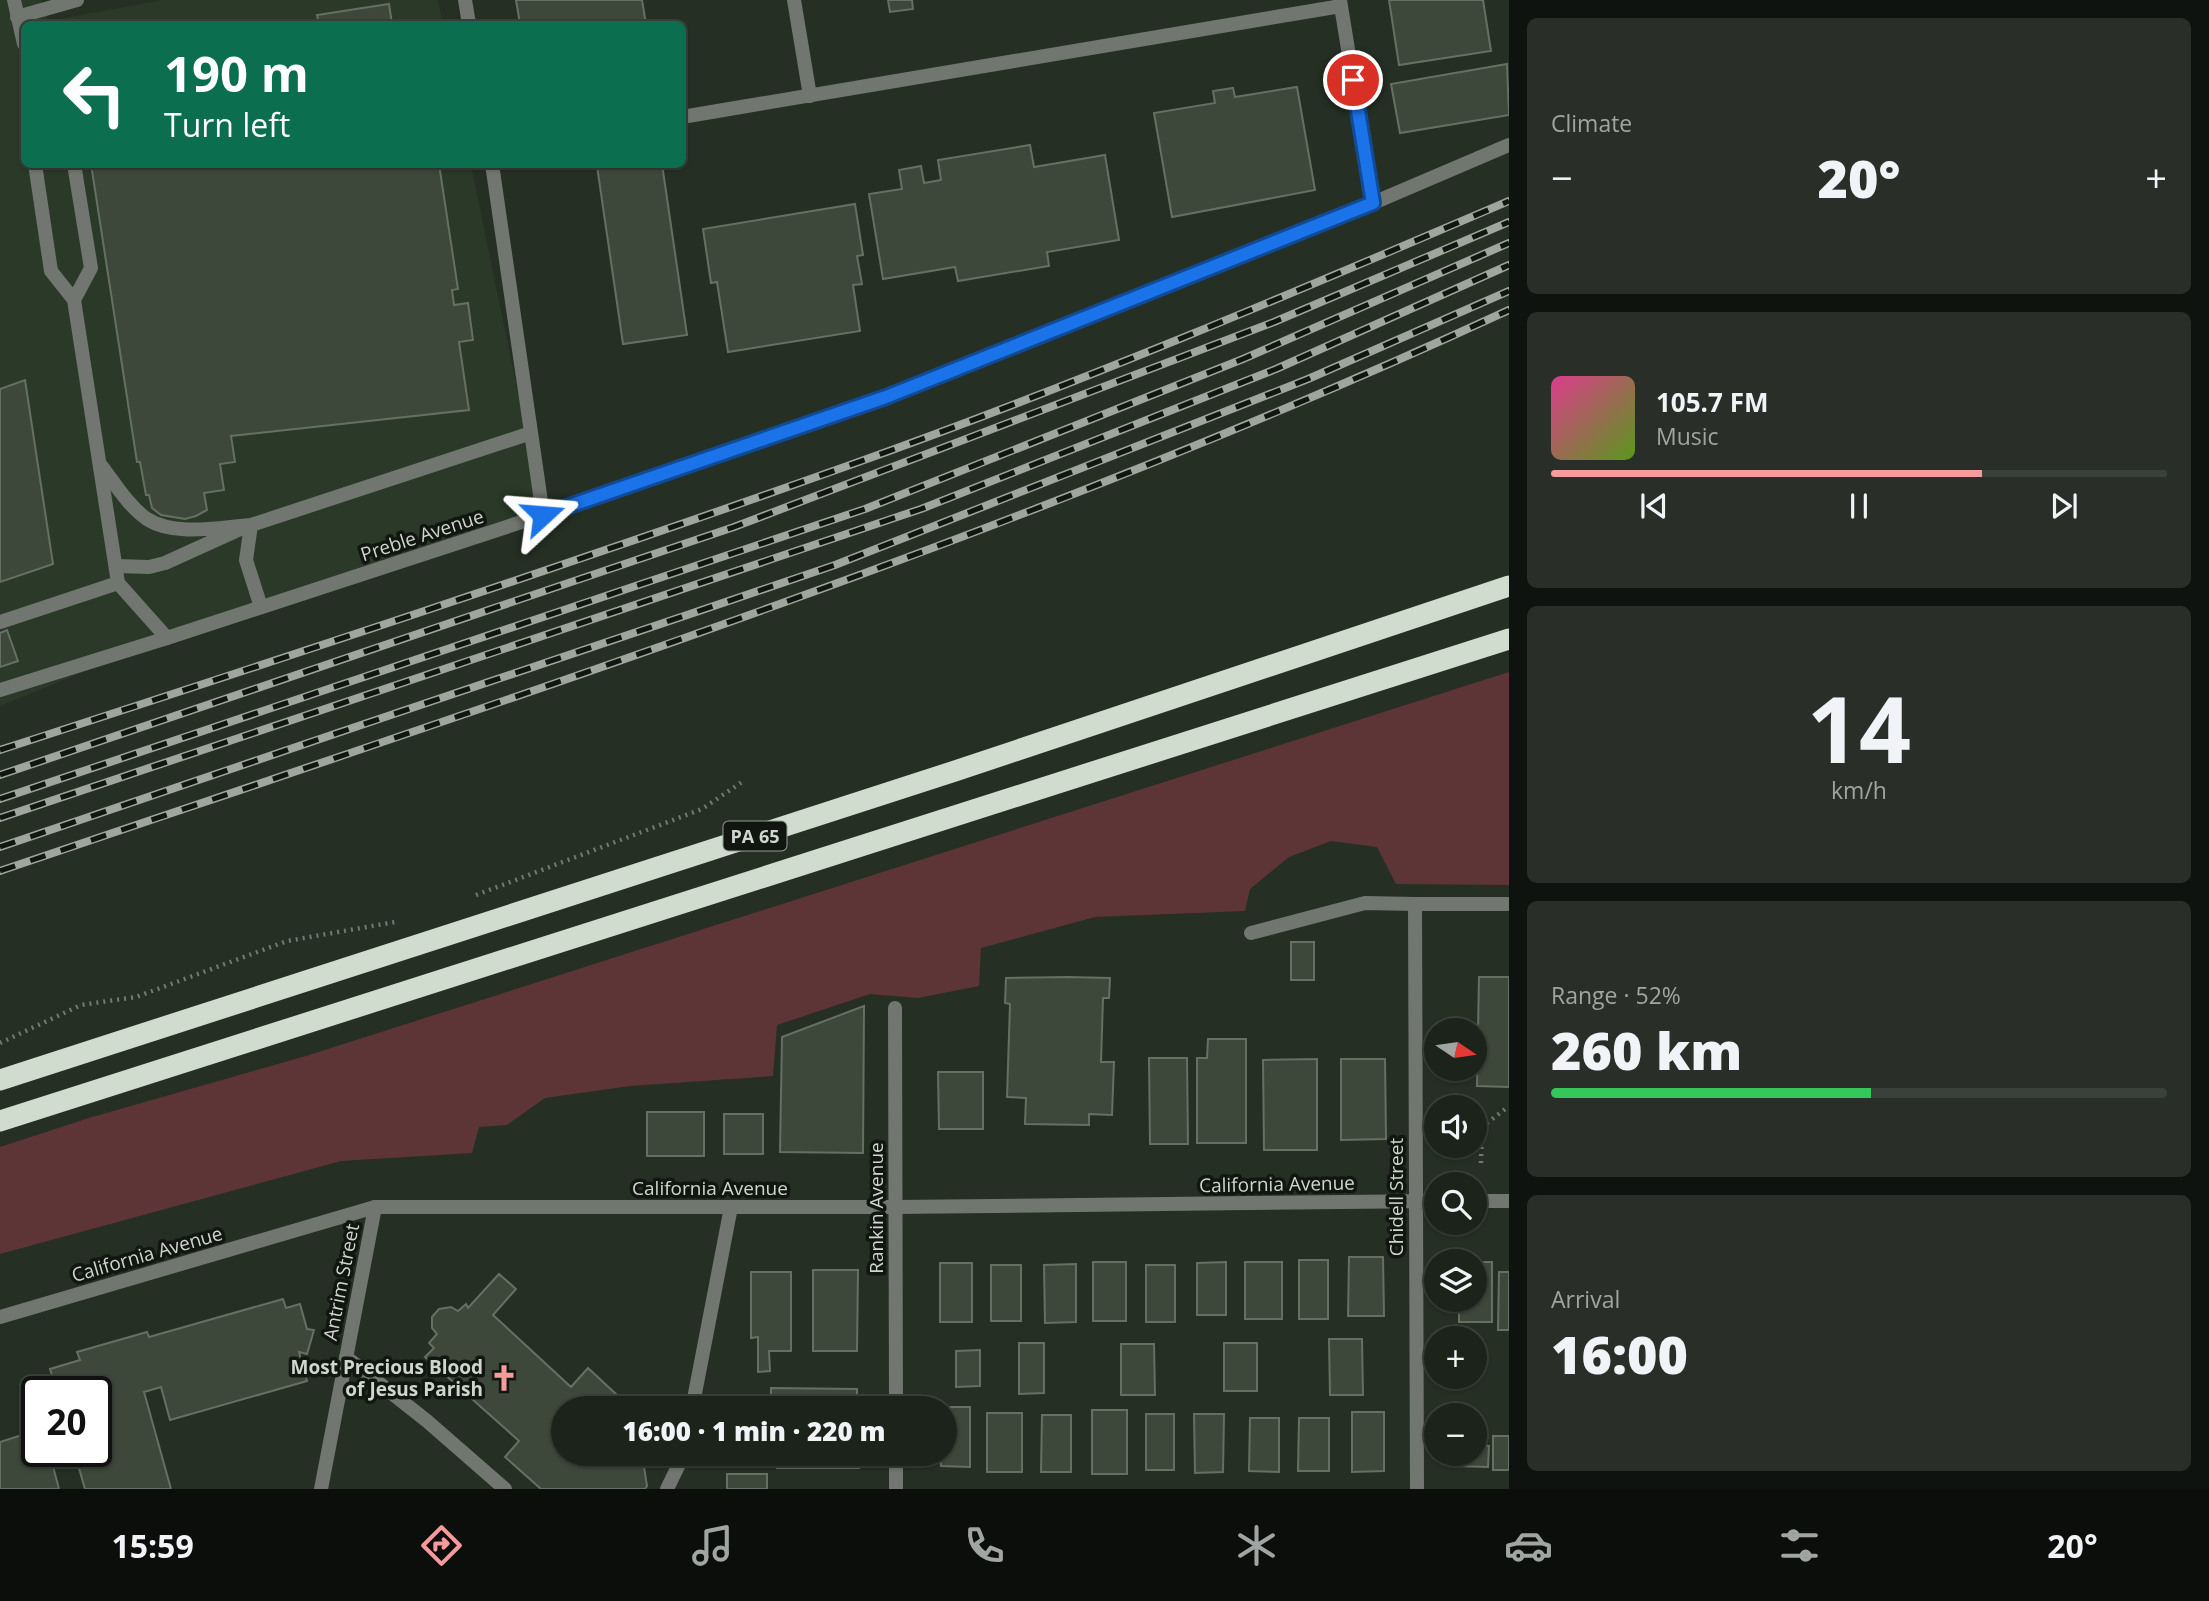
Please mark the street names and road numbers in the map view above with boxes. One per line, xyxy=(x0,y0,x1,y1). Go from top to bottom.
street label: Preble Avenue xyxy=(357,503,487,567)
road number: PA 65 xyxy=(724,822,786,850)
street label: Chidell Street xyxy=(1383,1138,1409,1256)
street label: Rankin Avenue xyxy=(863,1142,889,1274)
street label: California Avenue xyxy=(1199,1170,1355,1198)
street label: California Avenue xyxy=(632,1175,788,1201)
street label: California Avenue xyxy=(69,1220,225,1288)
street label: Antrim Street xyxy=(317,1221,365,1343)

